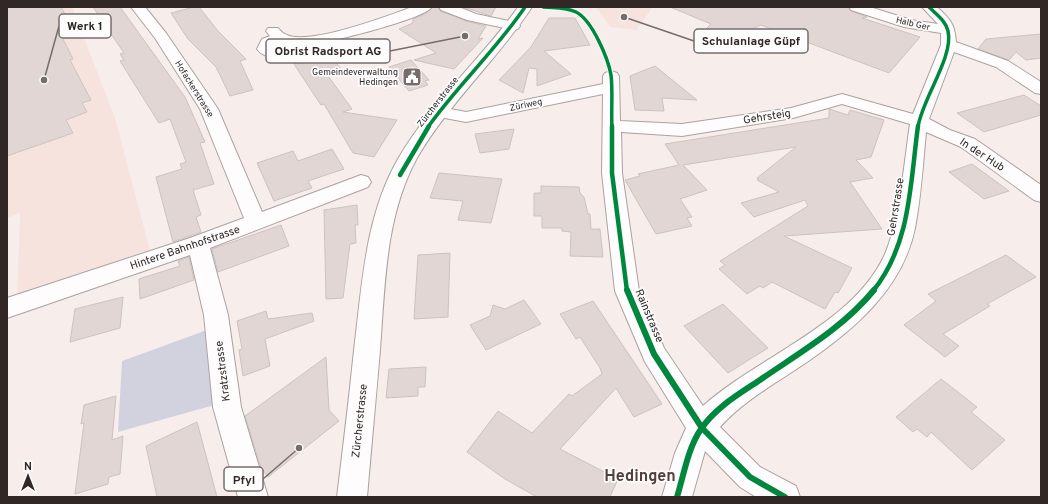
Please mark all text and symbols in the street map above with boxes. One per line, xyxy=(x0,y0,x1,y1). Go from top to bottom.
callout: Werk 1 xyxy=(59,14,111,38)
street label: Halb Ger xyxy=(895,15,932,33)
text: Werk 1 xyxy=(67,19,103,35)
callout: Schulanlage Güpf xyxy=(694,29,808,53)
text: Schulanlage Güpf xyxy=(702,34,801,50)
callout: Obrist Radsport AG xyxy=(266,39,390,63)
text: Obrist Radsport AG xyxy=(274,44,382,60)
street label: Hofackerstrasse xyxy=(172,59,216,120)
public building icon: Gemeindeverwaltung Hedingen xyxy=(401,66,423,88)
place label: Gemeindeverwaltung Hedingen xyxy=(312,67,398,88)
street label: Zürcherstrasse xyxy=(415,75,461,129)
street label: Züriweg xyxy=(509,96,543,114)
street label: Gehrsteig xyxy=(742,106,792,128)
street label: In der Hub xyxy=(957,135,1007,175)
street label: Gehrstrasse xyxy=(884,177,908,237)
street label: Hintere Bahnhofstrasse xyxy=(128,223,242,273)
street label: Rainstrasse xyxy=(631,287,667,345)
street label: Kratzstrasse xyxy=(212,340,234,402)
street label: Zürcherstrasse xyxy=(349,383,371,459)
north arrow xyxy=(8,456,48,496)
text: N xyxy=(24,460,32,474)
callout: Pfyl xyxy=(224,467,263,491)
district label: Hedingen xyxy=(604,467,676,487)
text: Pfyl xyxy=(233,473,255,489)

